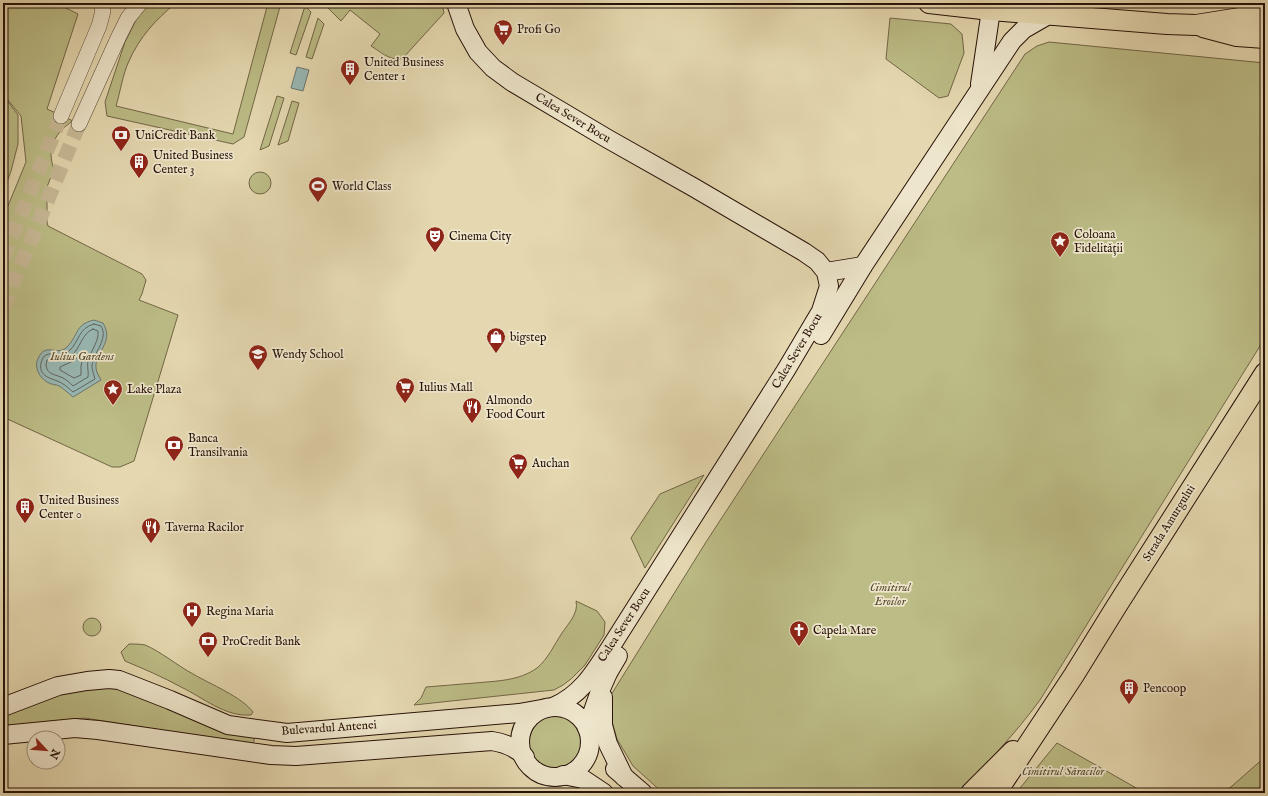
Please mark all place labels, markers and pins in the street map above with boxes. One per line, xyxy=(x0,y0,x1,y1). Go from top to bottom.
supermarket icon: Profi Go xyxy=(492,18,514,46)
place label: Profi Go xyxy=(517,22,561,37)
place label: United Business Center 1 xyxy=(364,55,444,84)
building icon: United Business Center 1 xyxy=(339,58,361,86)
bank icon: UniCredit Bank xyxy=(110,124,132,152)
place label: UniCredit Bank xyxy=(135,128,216,143)
place label: United Business Center 3 xyxy=(153,148,233,177)
building icon: United Business Center 3 xyxy=(128,151,150,179)
sports icon: World Class xyxy=(307,175,329,203)
place label: World Class xyxy=(332,179,391,194)
theatre icon: Cinema City xyxy=(424,225,446,253)
place label: Coloana Fidelității xyxy=(1074,227,1123,256)
place label: Cinema City xyxy=(449,229,512,244)
place icon: Coloana Fidelității xyxy=(1049,230,1071,258)
shop icon: bigstep xyxy=(485,326,507,354)
place label: bigstep xyxy=(510,330,547,346)
school or university icon: Wendy School xyxy=(247,343,269,371)
place label: Wendy School xyxy=(272,347,344,362)
supermarket icon: Iulius Mall xyxy=(394,376,416,404)
place icon: Lake Plaza xyxy=(102,378,124,406)
place label: Iulius Mall xyxy=(419,380,473,395)
place label: Lake Plaza xyxy=(127,382,182,397)
place label: Almondo Food Court xyxy=(485,393,545,422)
restaurant icon: Almondo Food Court xyxy=(461,396,483,424)
place label: Banca Transilvania xyxy=(188,431,248,460)
bank icon: Banca Transilvania xyxy=(163,434,185,462)
supermarket icon: Auchan xyxy=(507,452,529,480)
place label: Auchan xyxy=(531,456,570,471)
place label: United Business Center 0 xyxy=(39,493,119,522)
building icon: United Business Center 0 xyxy=(14,496,36,524)
restaurant icon: Taverna Racilor xyxy=(140,516,162,544)
place label: Taverna Racilor xyxy=(165,520,245,535)
hospital icon: Regina Maria xyxy=(181,600,203,628)
place label: Regina Maria xyxy=(206,604,275,619)
church icon: Capela Mare xyxy=(788,619,810,647)
place label: Capela Mare xyxy=(813,623,877,639)
bank icon: ProCredit Bank xyxy=(197,630,219,658)
place label: ProCredit Bank xyxy=(222,634,301,649)
building icon: Pencoop xyxy=(1118,677,1140,705)
place label: Pencoop xyxy=(1143,681,1187,697)

